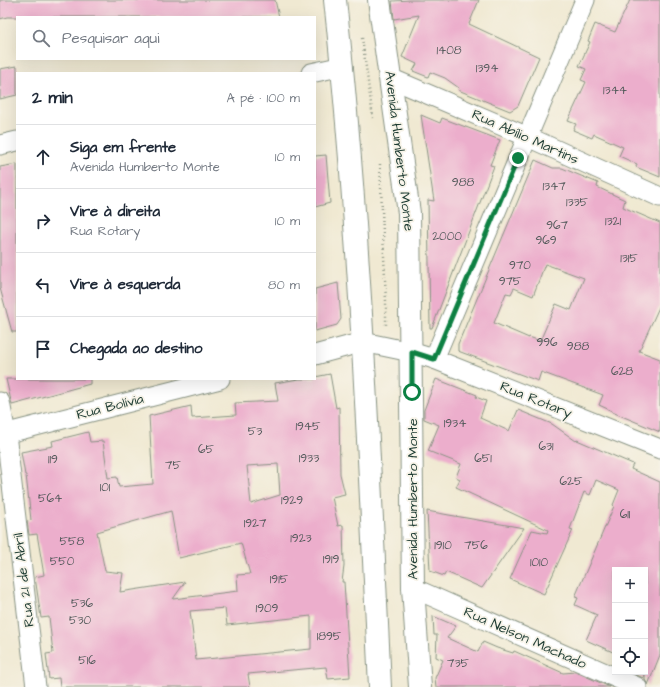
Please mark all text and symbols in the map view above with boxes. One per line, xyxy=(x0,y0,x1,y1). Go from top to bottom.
search box xyxy=(16,16,316,60)
icon: search xyxy=(30,27,52,49)
text: Pesquisar aqui xyxy=(62,28,159,49)
house number: 1408 xyxy=(436,42,462,59)
house number: 1394 xyxy=(476,60,498,77)
street label: Avenida Humberto Monte xyxy=(379,70,419,233)
house number: 1344 xyxy=(603,82,627,99)
text: 2 min xyxy=(32,86,73,110)
text: A pé · 100 m xyxy=(227,89,300,107)
street label: Rua Abílio Martins xyxy=(468,105,582,169)
text: Siga em frente xyxy=(70,137,176,158)
icon: ahead xyxy=(32,146,54,168)
text: 10 m xyxy=(275,148,300,166)
route end xyxy=(509,149,527,167)
text: Avenida Humberto Monte xyxy=(70,158,220,176)
house number: 988 xyxy=(452,174,474,191)
house number: 1347 xyxy=(542,178,566,195)
house number: 1335 xyxy=(566,194,589,211)
text: Vire à direita xyxy=(70,201,160,222)
icon: right xyxy=(32,210,54,232)
text: 10 m xyxy=(275,212,300,230)
house number: 1321 xyxy=(605,213,621,230)
house number: 967 xyxy=(546,217,568,234)
text: Rua Rotary xyxy=(70,222,140,240)
house number: 2000 xyxy=(432,228,462,245)
house number: 969 xyxy=(535,232,557,249)
house number: 1315 xyxy=(620,250,638,267)
house number: 970 xyxy=(509,257,531,274)
house number: 975 xyxy=(499,273,522,290)
icon: left xyxy=(32,274,54,296)
text: Vire à esquerda xyxy=(70,274,180,295)
text: 80 m xyxy=(268,276,300,294)
house number: 996 xyxy=(536,334,558,351)
icon: arrive xyxy=(32,338,54,360)
text: Chegada ao destino xyxy=(70,338,203,359)
house number: 988 xyxy=(567,338,589,355)
house number: 628 xyxy=(611,363,633,380)
street label: Rua Rotary xyxy=(497,377,575,424)
route start xyxy=(403,383,421,401)
street label: Rua Bolívia xyxy=(74,389,146,425)
house number: 1934 xyxy=(444,415,466,432)
house number: 1945 xyxy=(295,418,321,435)
street label: Avenida Humberto Monte xyxy=(403,418,423,580)
house number: 53 xyxy=(248,423,262,440)
house number: 631 xyxy=(538,438,554,455)
house number: 65 xyxy=(198,441,215,458)
house number: 1933 xyxy=(299,450,319,467)
house number: 651 xyxy=(474,450,492,467)
house number: 119 xyxy=(48,451,58,468)
house number: 75 xyxy=(165,457,181,474)
house number: 625 xyxy=(560,473,583,490)
house number: 101 xyxy=(100,479,111,496)
house number: 564 xyxy=(38,490,62,507)
house number: 1929 xyxy=(281,492,303,509)
house number: 611 xyxy=(620,506,631,523)
house number: 1927 xyxy=(244,515,267,532)
house number: 1923 xyxy=(290,530,312,547)
street label: Rua 21 de Abril xyxy=(8,532,40,628)
house number: 558 xyxy=(60,533,85,550)
house number: 1910 xyxy=(434,537,452,554)
house number: 756 xyxy=(464,537,488,554)
house number: 1919 xyxy=(323,551,340,568)
house number: 550 xyxy=(50,553,75,570)
house number: 1010 xyxy=(530,554,549,571)
map controls xyxy=(612,567,648,675)
button: + xyxy=(612,567,648,603)
house number: 1915 xyxy=(270,571,289,588)
house number: 536 xyxy=(71,595,94,612)
house number: 1909 xyxy=(256,600,279,617)
street label: Rua Nelson Machado xyxy=(460,602,590,674)
button: − xyxy=(612,603,648,639)
house number: 530 xyxy=(69,612,92,629)
house number: 1895 xyxy=(317,628,342,645)
button: locate xyxy=(612,639,648,675)
house number: 516 xyxy=(78,652,96,669)
house number: 735 xyxy=(447,655,469,672)

